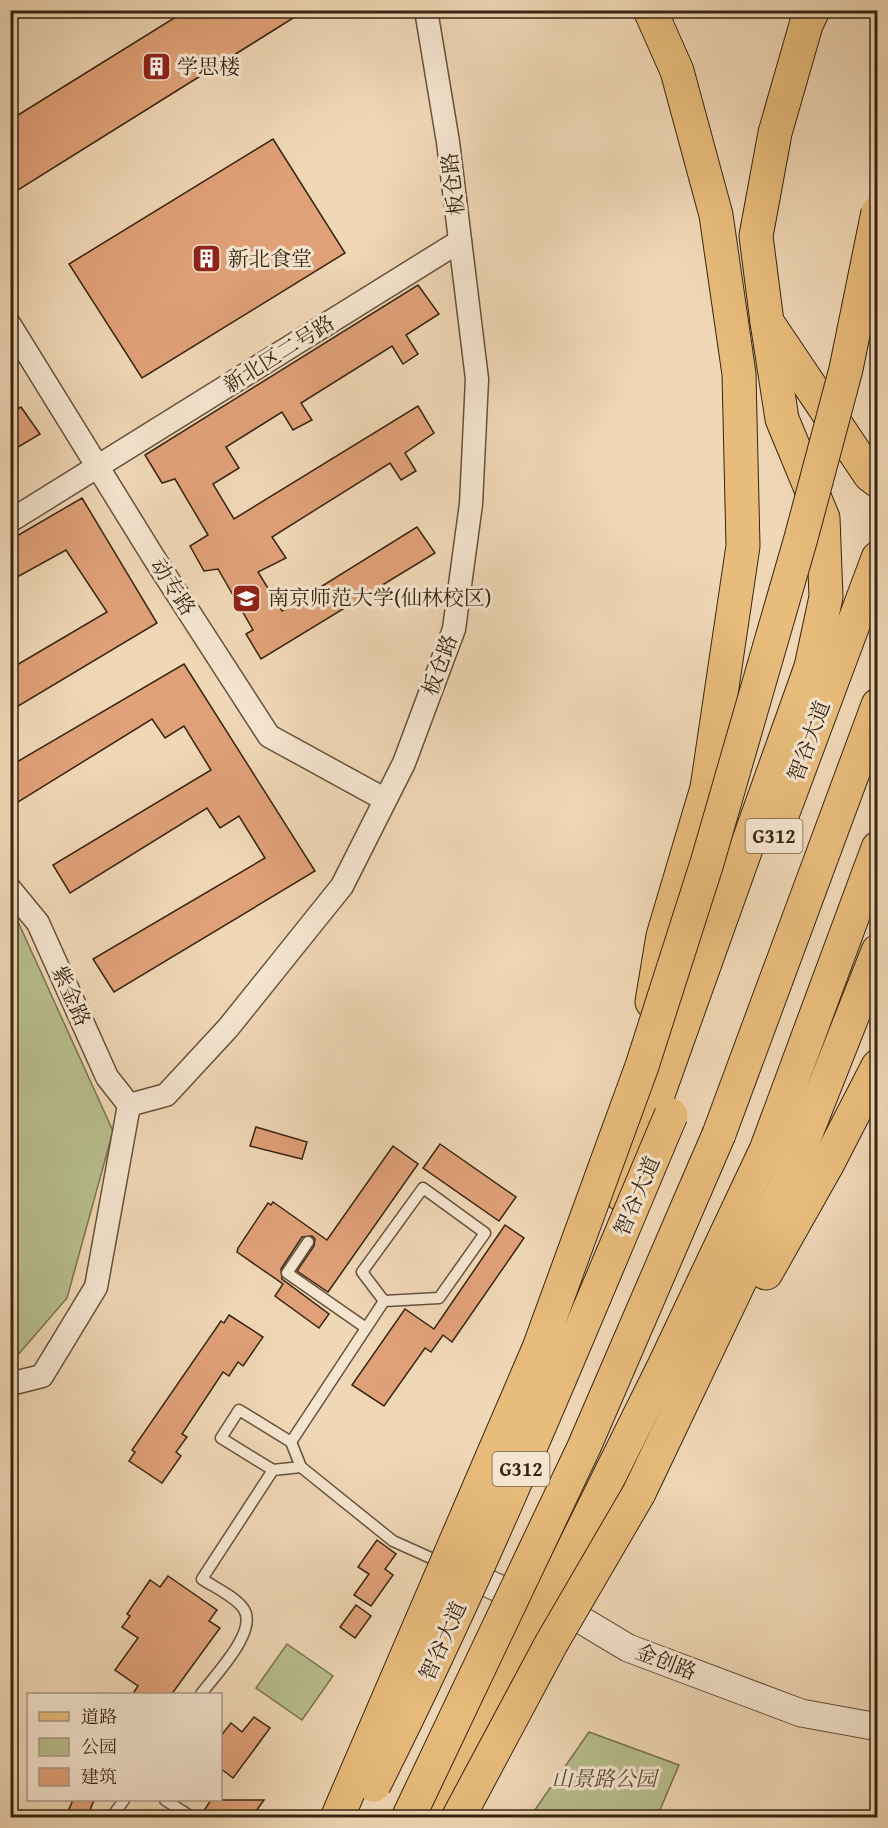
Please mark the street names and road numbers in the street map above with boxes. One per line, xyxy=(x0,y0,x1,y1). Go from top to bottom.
street label: 板仓路 xyxy=(433,151,472,217)
street label: 新北区二号路 xyxy=(217,307,340,400)
street label: 动专路 xyxy=(143,552,204,622)
street label: 板仓路 xyxy=(414,630,465,700)
street label: 智谷大道 xyxy=(780,696,837,786)
road number: G312 xyxy=(746,819,802,853)
street label: 紫金路 xyxy=(44,961,98,1031)
street label: 智谷大道 xyxy=(606,1151,667,1241)
road number: G312 xyxy=(492,1452,550,1486)
street label: 智谷大道 xyxy=(411,1596,474,1685)
street label: 金创路 xyxy=(631,1636,701,1687)

